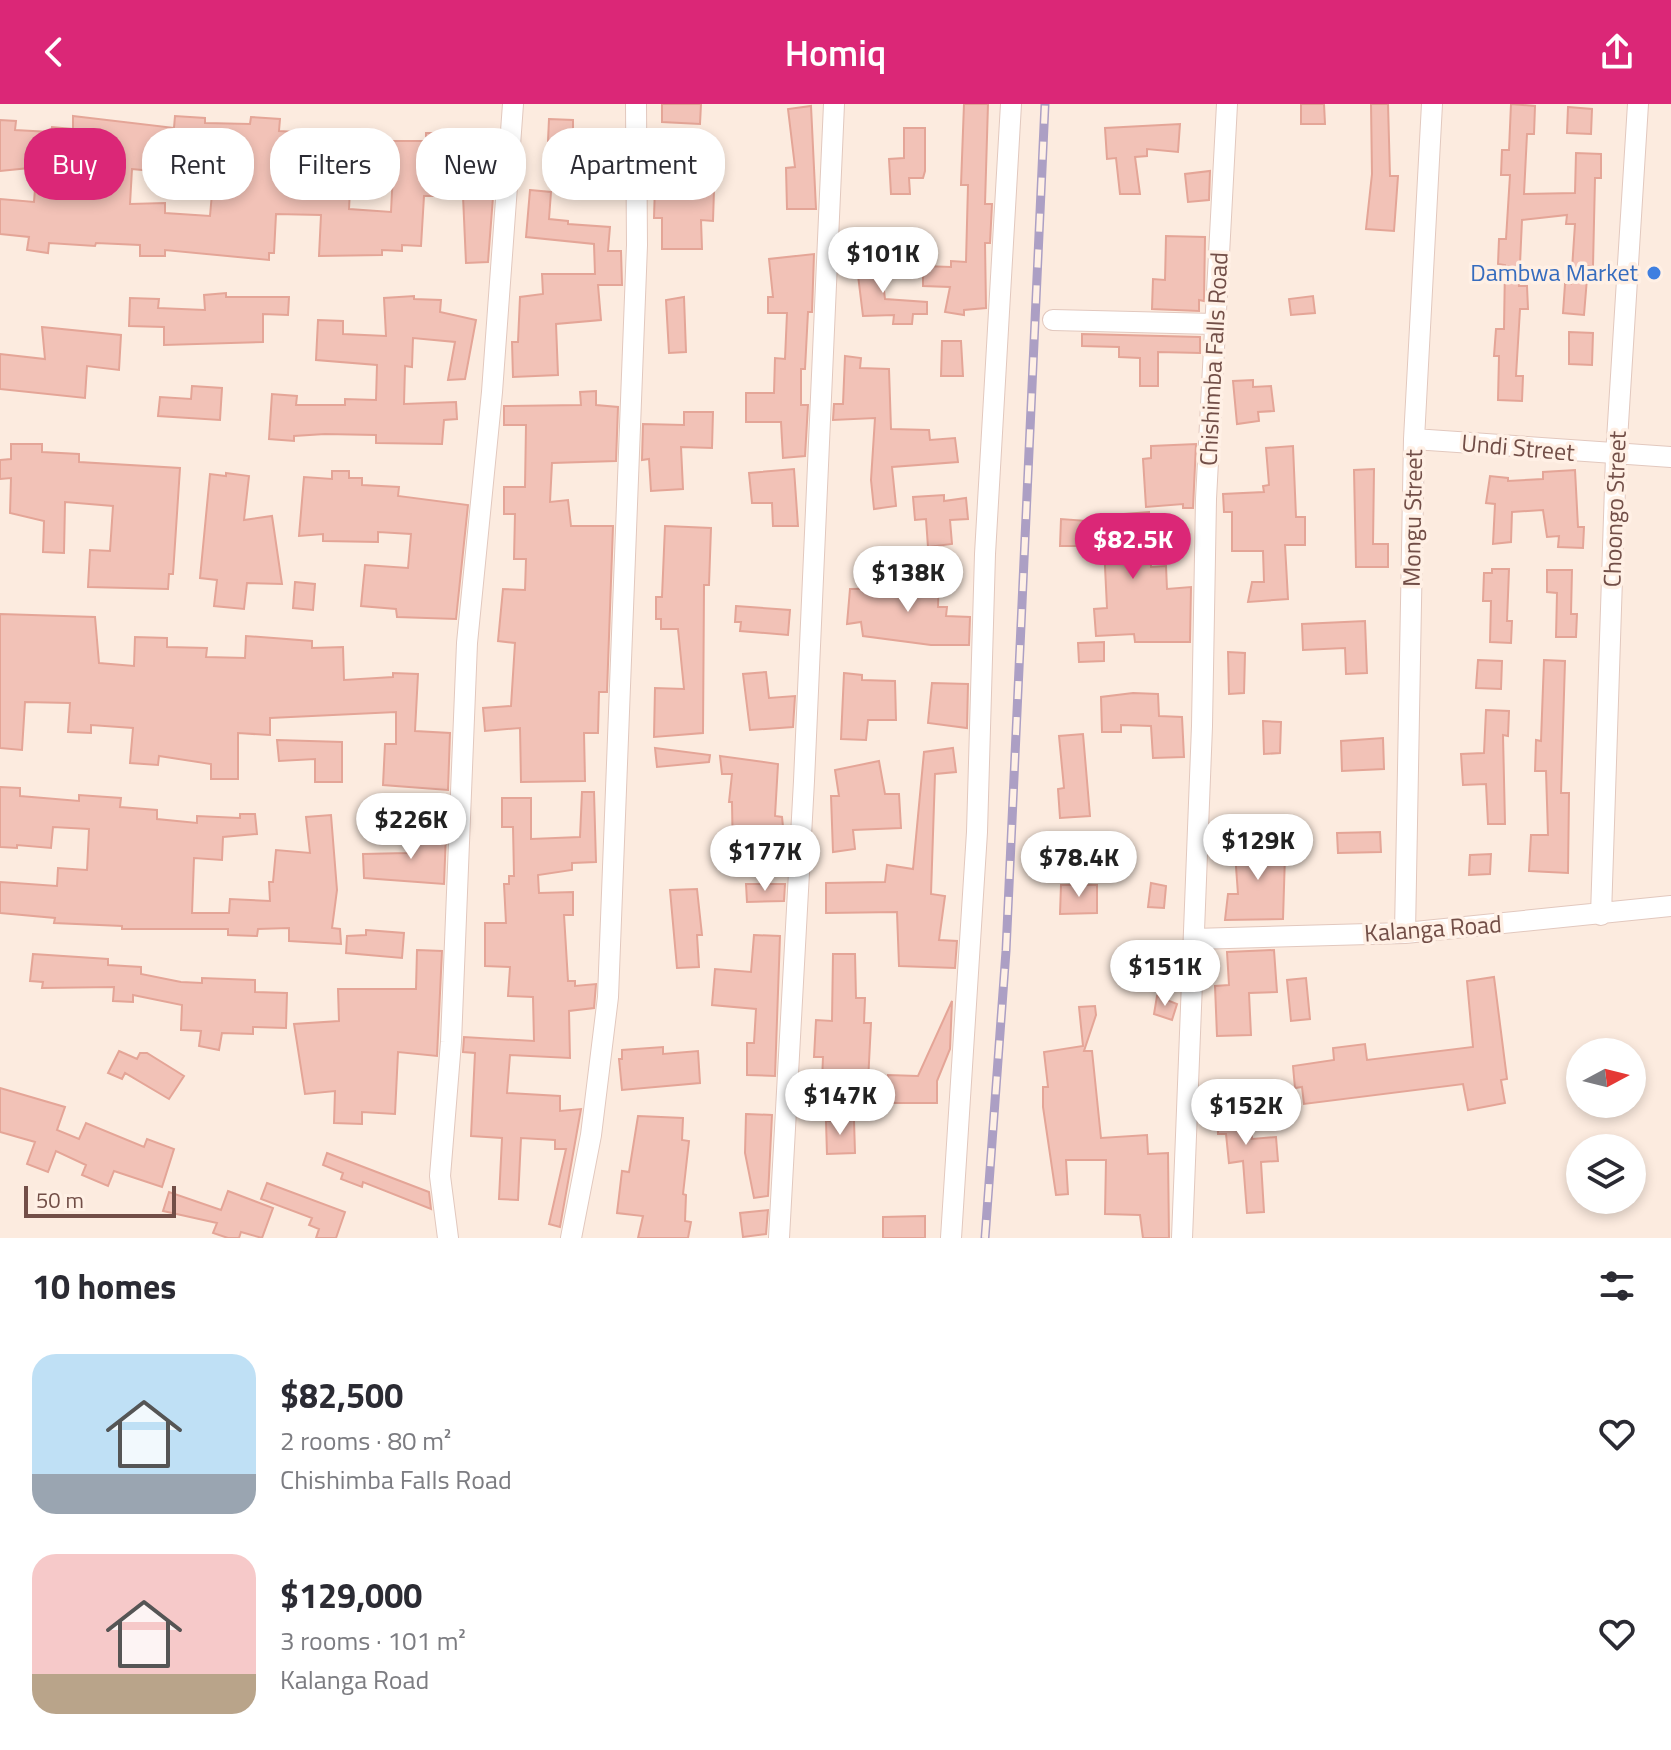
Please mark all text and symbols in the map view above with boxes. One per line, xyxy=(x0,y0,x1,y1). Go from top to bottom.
text: Homiq xyxy=(785,25,886,80)
icon: back xyxy=(32,30,76,74)
icon: share xyxy=(1595,30,1639,74)
chip: Buy xyxy=(24,128,126,200)
chip: Rent xyxy=(142,128,254,200)
chip: Filters xyxy=(270,128,400,200)
chip: New xyxy=(416,128,526,200)
chip: Apartment xyxy=(542,128,725,200)
pin: $101K xyxy=(827,227,939,295)
text: $101K xyxy=(846,233,920,272)
street label: Chishimba Falls Road xyxy=(1189,251,1237,467)
place label: Dambwa Market xyxy=(1470,254,1639,290)
marker: Dambwa Market xyxy=(1645,264,1663,282)
street label: Undi Street xyxy=(1460,424,1577,470)
street label: Choongo Street xyxy=(1593,430,1635,588)
street label: Mongu Street xyxy=(1393,448,1431,587)
pin: $82.5K xyxy=(1068,513,1198,581)
text: $82.5K xyxy=(1093,519,1173,558)
pin: $138K xyxy=(852,546,964,614)
text: $138K xyxy=(871,552,945,591)
pin: $226K xyxy=(355,793,467,861)
text: $226K xyxy=(374,799,448,838)
pin: $129K xyxy=(1202,814,1314,882)
text: $129K xyxy=(1221,820,1295,859)
pin: $177K xyxy=(709,825,821,893)
text: $177K xyxy=(728,831,802,870)
pin: $78.4K xyxy=(1014,831,1144,899)
text: $78.4K xyxy=(1039,837,1119,876)
street label: Kalanga Road xyxy=(1363,905,1503,951)
pin: $151K xyxy=(1109,940,1221,1008)
text: $151K xyxy=(1128,946,1202,985)
north arrow xyxy=(1566,1038,1646,1118)
map controls xyxy=(1566,1038,1646,1214)
pin: $147K xyxy=(784,1069,896,1137)
text: $147K xyxy=(803,1075,877,1114)
pin: $152K xyxy=(1190,1079,1302,1147)
text: $152K xyxy=(1209,1085,1283,1124)
button: layers xyxy=(1566,1134,1646,1214)
scale bar xyxy=(24,1182,176,1218)
text: 50 m xyxy=(36,1183,84,1217)
text: 10 homes xyxy=(32,1260,176,1312)
icon: filters xyxy=(1595,1264,1639,1308)
text: $82,500 xyxy=(280,1369,403,1421)
icon: home xyxy=(96,1386,192,1482)
icon: heart xyxy=(1595,1412,1639,1456)
text: 2 rooms · 80 m² xyxy=(280,1421,451,1460)
text: Chishimba Falls Road xyxy=(280,1460,512,1499)
text: $129,000 xyxy=(280,1569,422,1621)
icon: home xyxy=(96,1586,192,1682)
icon: heart xyxy=(1595,1612,1639,1656)
text: 3 rooms · 101 m² xyxy=(280,1621,466,1660)
text: Kalanga Road xyxy=(280,1660,429,1699)

